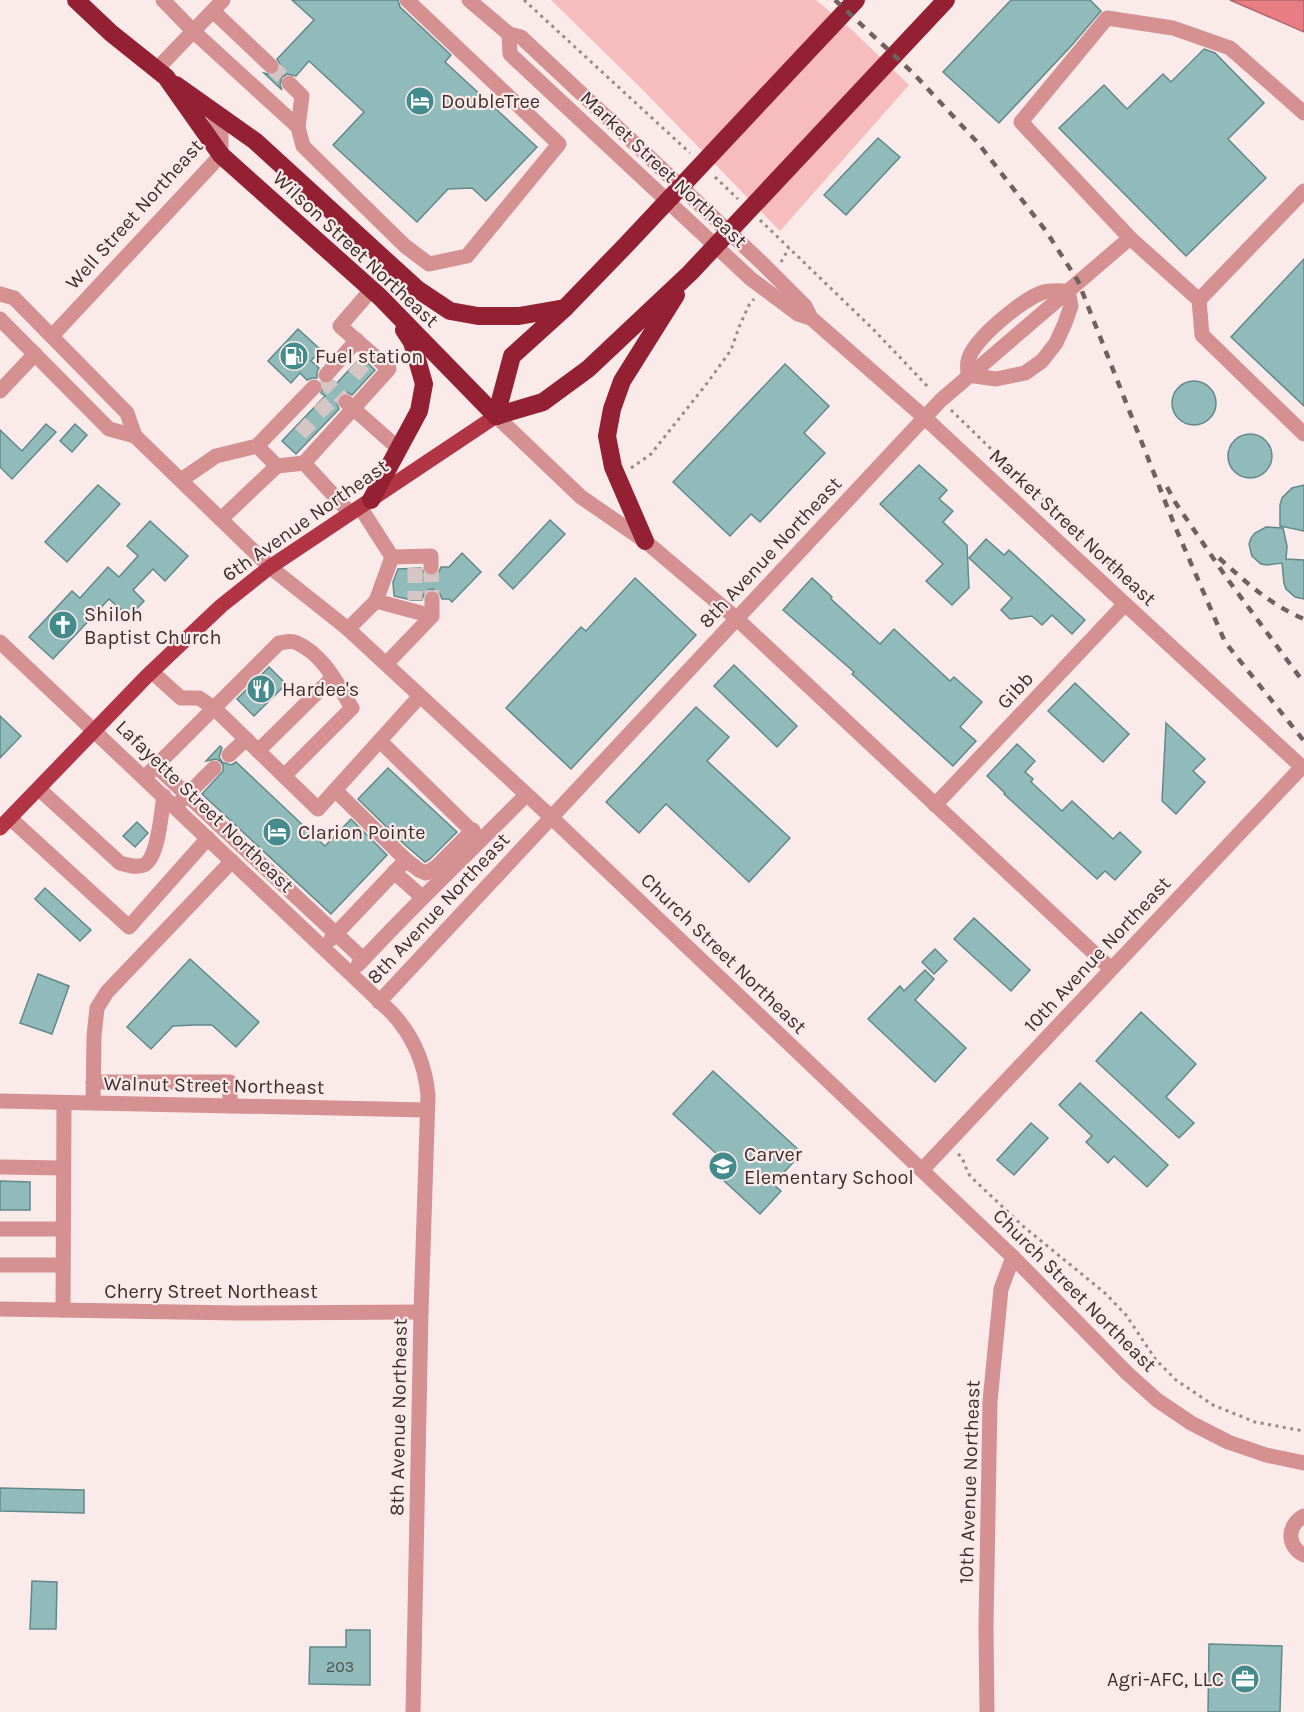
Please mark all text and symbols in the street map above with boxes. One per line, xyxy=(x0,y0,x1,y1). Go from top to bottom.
hotel icon: DoubleTree xyxy=(404,85,436,117)
street label: Market Street Northeast xyxy=(576,86,752,253)
place label: DoubleTree xyxy=(441,90,540,113)
street label: Well Street Northeast xyxy=(61,134,208,294)
street label: Wilson Street Northeast xyxy=(268,167,444,332)
fuel station icon: Fuel station xyxy=(278,340,310,372)
place label: Fuel station xyxy=(315,345,423,368)
street label: Market Street Northeast xyxy=(985,444,1161,611)
street label: 6th Avenue Northeast xyxy=(218,454,393,586)
street label: 8th Avenue Northeast xyxy=(694,472,847,633)
place label: Shiloh Baptist Church xyxy=(84,603,221,649)
church icon: Shiloh Baptist Church xyxy=(47,609,79,641)
street label: Gibb xyxy=(992,667,1038,714)
restaurant icon: Hardee's xyxy=(245,673,277,705)
place label: Hardee's xyxy=(282,678,359,701)
street label: Lafayette Street Northeast xyxy=(111,715,299,898)
hotel icon: Clarion Pointe xyxy=(261,816,293,848)
place label: Clarion Pointe xyxy=(298,821,426,844)
street label: 8th Avenue Northeast xyxy=(362,828,515,989)
street label: Church Street Northeast xyxy=(636,868,812,1039)
street label: 10th Avenue Northeast xyxy=(1019,872,1176,1037)
street label: Walnut Street Northeast xyxy=(103,1072,325,1099)
place label: Carver Elementary School xyxy=(744,1143,914,1189)
school or university icon: Carver Elementary School xyxy=(707,1150,739,1182)
street label: Church Street Northeast xyxy=(988,1204,1161,1377)
street label: Cherry Street Northeast xyxy=(104,1280,318,1303)
street label: 8th Avenue Northeast xyxy=(385,1317,412,1516)
street label: 10th Avenue Northeast xyxy=(954,1379,985,1584)
house number: 203 xyxy=(326,1657,354,1676)
office icon: Agri-AFC, LLC xyxy=(1229,1663,1261,1695)
place label: Agri-AFC, LLC xyxy=(1107,1668,1224,1691)

